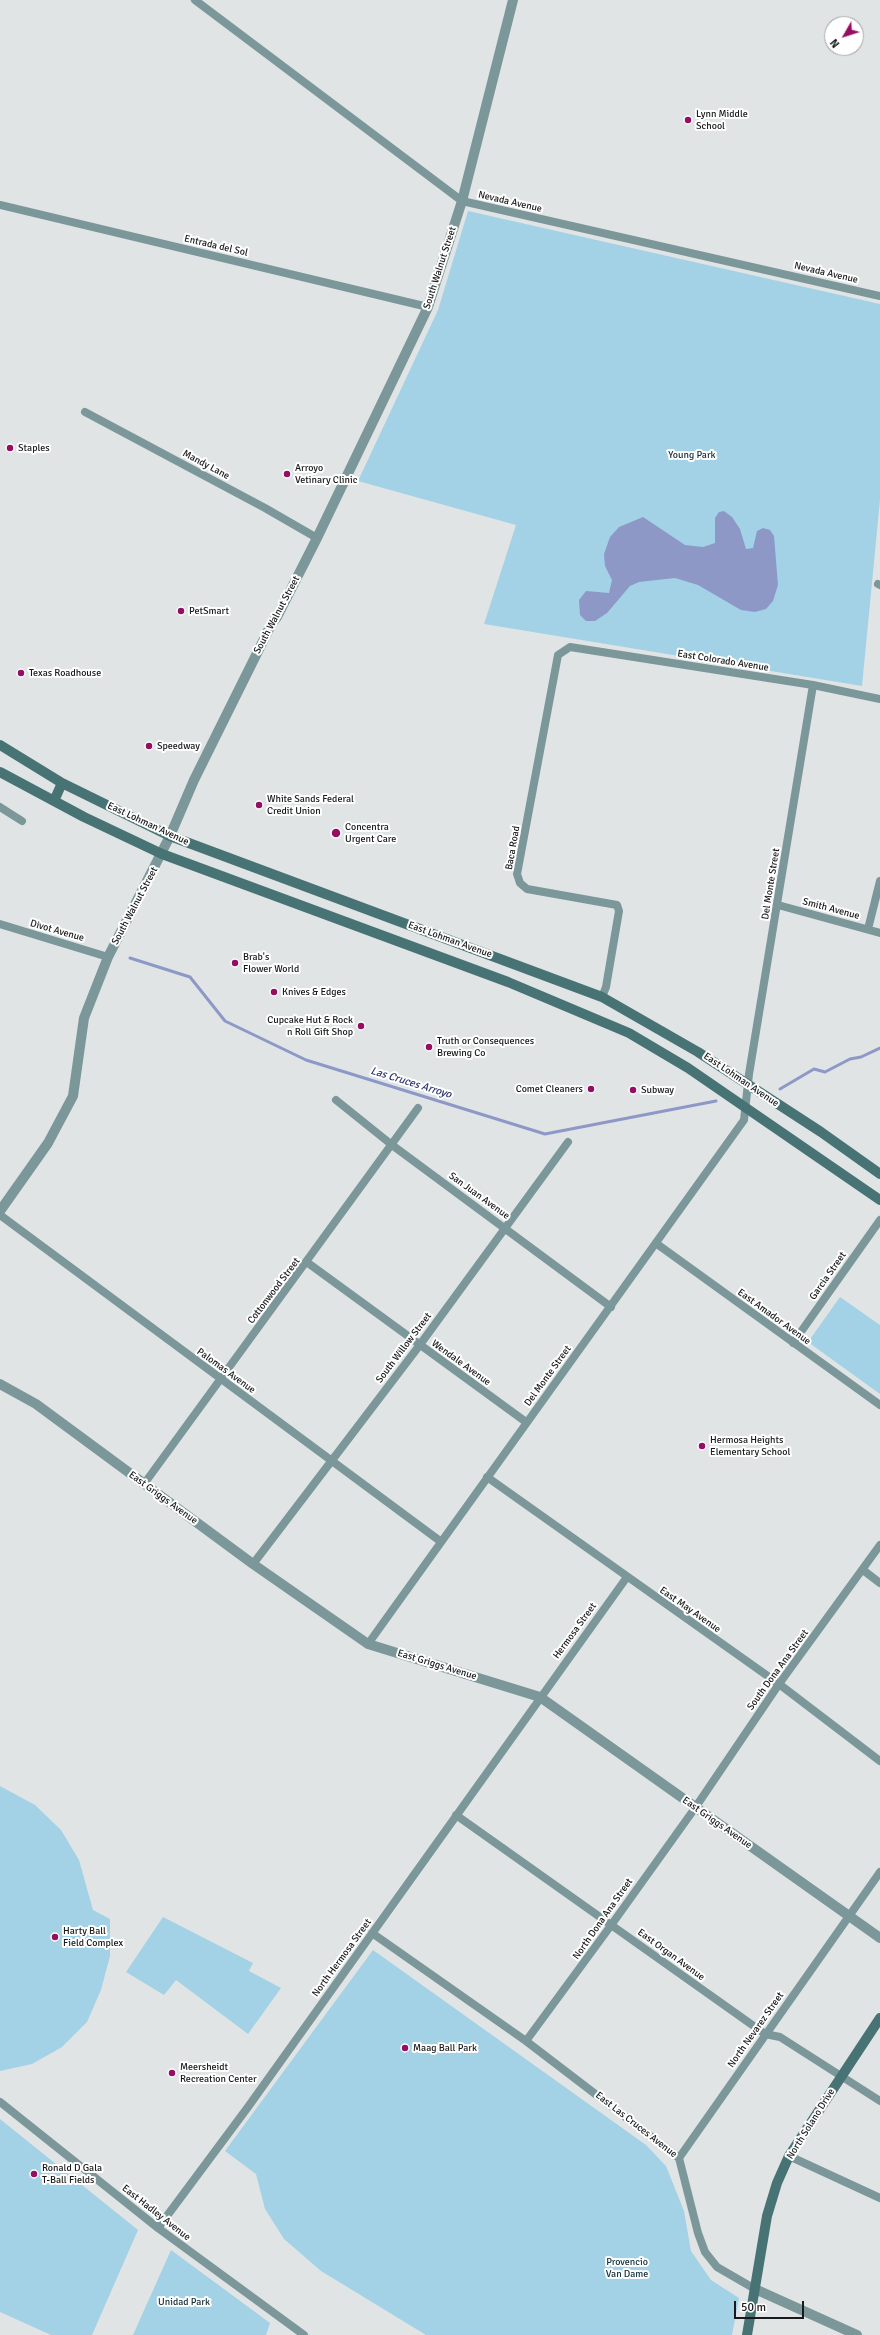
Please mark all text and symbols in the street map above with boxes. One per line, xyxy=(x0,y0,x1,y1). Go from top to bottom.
north arrow xyxy=(824,16,864,56)
text: N xyxy=(828,36,843,50)
place label: Lynn Middle School xyxy=(696,108,748,132)
marker: Lynn Middle School xyxy=(683,115,693,125)
street label: Nevada Avenue xyxy=(477,189,543,215)
street label: South Walnut Street xyxy=(421,225,459,311)
street label: Entrada del Sol xyxy=(183,233,249,259)
street label: Nevada Avenue xyxy=(793,260,859,286)
place label: Staples xyxy=(18,442,50,454)
marker: Staples xyxy=(5,443,15,453)
street label: Mandy Lane xyxy=(180,448,232,482)
park label: Young Park xyxy=(668,449,716,461)
place label: Arroyo Vetinary Clinic xyxy=(295,462,357,486)
marker: Arroyo Vetinary Clinic xyxy=(282,469,292,479)
street label: South Walnut Street xyxy=(251,574,303,656)
place label: PetSmart xyxy=(189,605,229,617)
marker: PetSmart xyxy=(176,606,186,616)
street label: East Colorado Avenue xyxy=(676,648,770,674)
place label: Texas Roadhouse xyxy=(29,667,101,679)
marker: Texas Roadhouse xyxy=(16,668,26,678)
place label: Speedway xyxy=(157,740,200,752)
marker: Speedway xyxy=(144,741,154,751)
place label: White Sands Federal Credit Union xyxy=(267,793,354,816)
street label: East Lohman Avenue xyxy=(105,800,191,848)
marker: White Sands Federal Credit Union xyxy=(254,800,264,810)
place label: Concentra Urgent Care xyxy=(345,821,396,844)
street label: Baca Road xyxy=(503,825,523,871)
marker: Concentra Urgent Care xyxy=(330,827,342,839)
street label: Del Monte Street xyxy=(759,847,783,921)
street label: South Walnut Street xyxy=(109,865,161,947)
street label: Smith Avenue xyxy=(801,896,861,922)
street label: Divot Avenue xyxy=(29,918,85,944)
street label: East Lohman Avenue xyxy=(406,919,494,961)
place label: Brab's Flower World xyxy=(243,951,299,974)
marker: Brab's Flower World xyxy=(230,958,240,968)
place label: Knives & Edges xyxy=(282,986,346,998)
marker: Knives & Edges xyxy=(269,987,279,997)
place label: Cupcake Hut & Rock n Roll Gift Shop xyxy=(267,1014,353,1038)
marker: Cupcake Hut & Rock n Roll Gift Shop xyxy=(356,1021,366,1031)
place label: Truth or Consequences Brewing Co xyxy=(437,1035,534,1058)
marker: Truth or Consequences Brewing Co xyxy=(424,1042,434,1052)
street label: East Lohman Avenue xyxy=(701,1050,781,1110)
water label: Las Cruces Arroyo xyxy=(369,1064,453,1102)
place label: Comet Cleaners xyxy=(516,1083,583,1095)
marker: Comet Cleaners xyxy=(586,1084,596,1094)
place label: Subway xyxy=(641,1084,674,1096)
marker: Subway xyxy=(628,1085,638,1095)
street label: San Juan Avenue xyxy=(446,1170,512,1222)
street label: Garcia Street xyxy=(807,1250,849,1302)
street label: Cottonwood Street xyxy=(245,1256,303,1326)
street label: East Amador Avenue xyxy=(735,1286,813,1348)
street label: South Willow Street xyxy=(374,1311,434,1385)
street label: Wendale Avenue xyxy=(429,1337,493,1389)
street label: Del Monte Street xyxy=(522,1343,574,1409)
street label: Palomas Avenue xyxy=(194,1346,258,1396)
place label: Hermosa Heights Elementary School xyxy=(710,1434,790,1458)
marker: Hermosa Heights Elementary School xyxy=(697,1441,707,1451)
street label: East Griggs Avenue xyxy=(126,1469,200,1527)
street label: East May Avenue xyxy=(657,1584,723,1636)
street label: Hermosa Street xyxy=(551,1601,599,1661)
street label: South Dona Ana Street xyxy=(745,1627,811,1713)
street label: East Griggs Avenue xyxy=(396,1647,478,1683)
street label: East Griggs Avenue xyxy=(680,1795,754,1851)
street label: North Dona Ana Street xyxy=(570,1876,636,1962)
street label: North Hermosa Street xyxy=(310,1917,374,1999)
place label: Harty Ball Field Complex xyxy=(63,1925,123,1948)
street label: East Organ Avenue xyxy=(635,1927,707,1983)
marker: Harty Ball Field Complex xyxy=(50,1932,60,1942)
street label: North Nevarez Street xyxy=(725,1990,787,2070)
place label: Maag Ball Park xyxy=(413,2042,477,2054)
marker: Maag Ball Park xyxy=(400,2043,410,2053)
place label: Meersheidt Recreation Center xyxy=(180,2061,257,2084)
marker: Meersheidt Recreation Center xyxy=(167,2068,177,2078)
street label: North Solano Drive xyxy=(784,2086,838,2162)
street label: East Las Cruces Avenue xyxy=(593,2089,679,2161)
place label: Ronald D Gala T-Ball Fields xyxy=(42,2162,102,2186)
marker: Ronald D Gala T-Ball Fields xyxy=(29,2169,39,2179)
street label: East Hadley Avenue xyxy=(119,2183,193,2243)
park label: Provencio Van Dame xyxy=(606,2256,648,2280)
scale bar xyxy=(736,2293,806,2319)
park label: Unidad Park xyxy=(158,2296,210,2308)
text: 50 m xyxy=(741,2300,766,2315)

